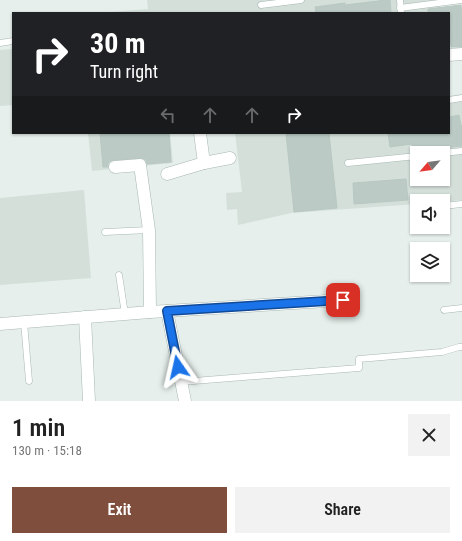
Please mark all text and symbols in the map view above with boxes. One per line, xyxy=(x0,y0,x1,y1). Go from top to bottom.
text: 30 m xyxy=(90,27,146,60)
icon: right xyxy=(24,28,76,80)
text: Turn right xyxy=(90,61,158,82)
icon: left xyxy=(157,104,179,126)
icon: ahead xyxy=(199,104,221,126)
icon: ahead xyxy=(241,104,263,126)
icon: right xyxy=(283,104,305,126)
north arrow xyxy=(410,146,450,186)
map controls xyxy=(410,146,450,282)
button: sound xyxy=(410,194,450,234)
button: layers xyxy=(410,242,450,282)
pin xyxy=(326,283,360,317)
icon: arrive xyxy=(332,289,354,311)
position arrow xyxy=(157,346,199,388)
text: 1 min xyxy=(12,414,65,442)
button: close xyxy=(408,414,450,456)
text: 130 m · 15:18 xyxy=(12,443,82,458)
button: Exit xyxy=(12,487,227,533)
button: Share xyxy=(235,487,450,533)

